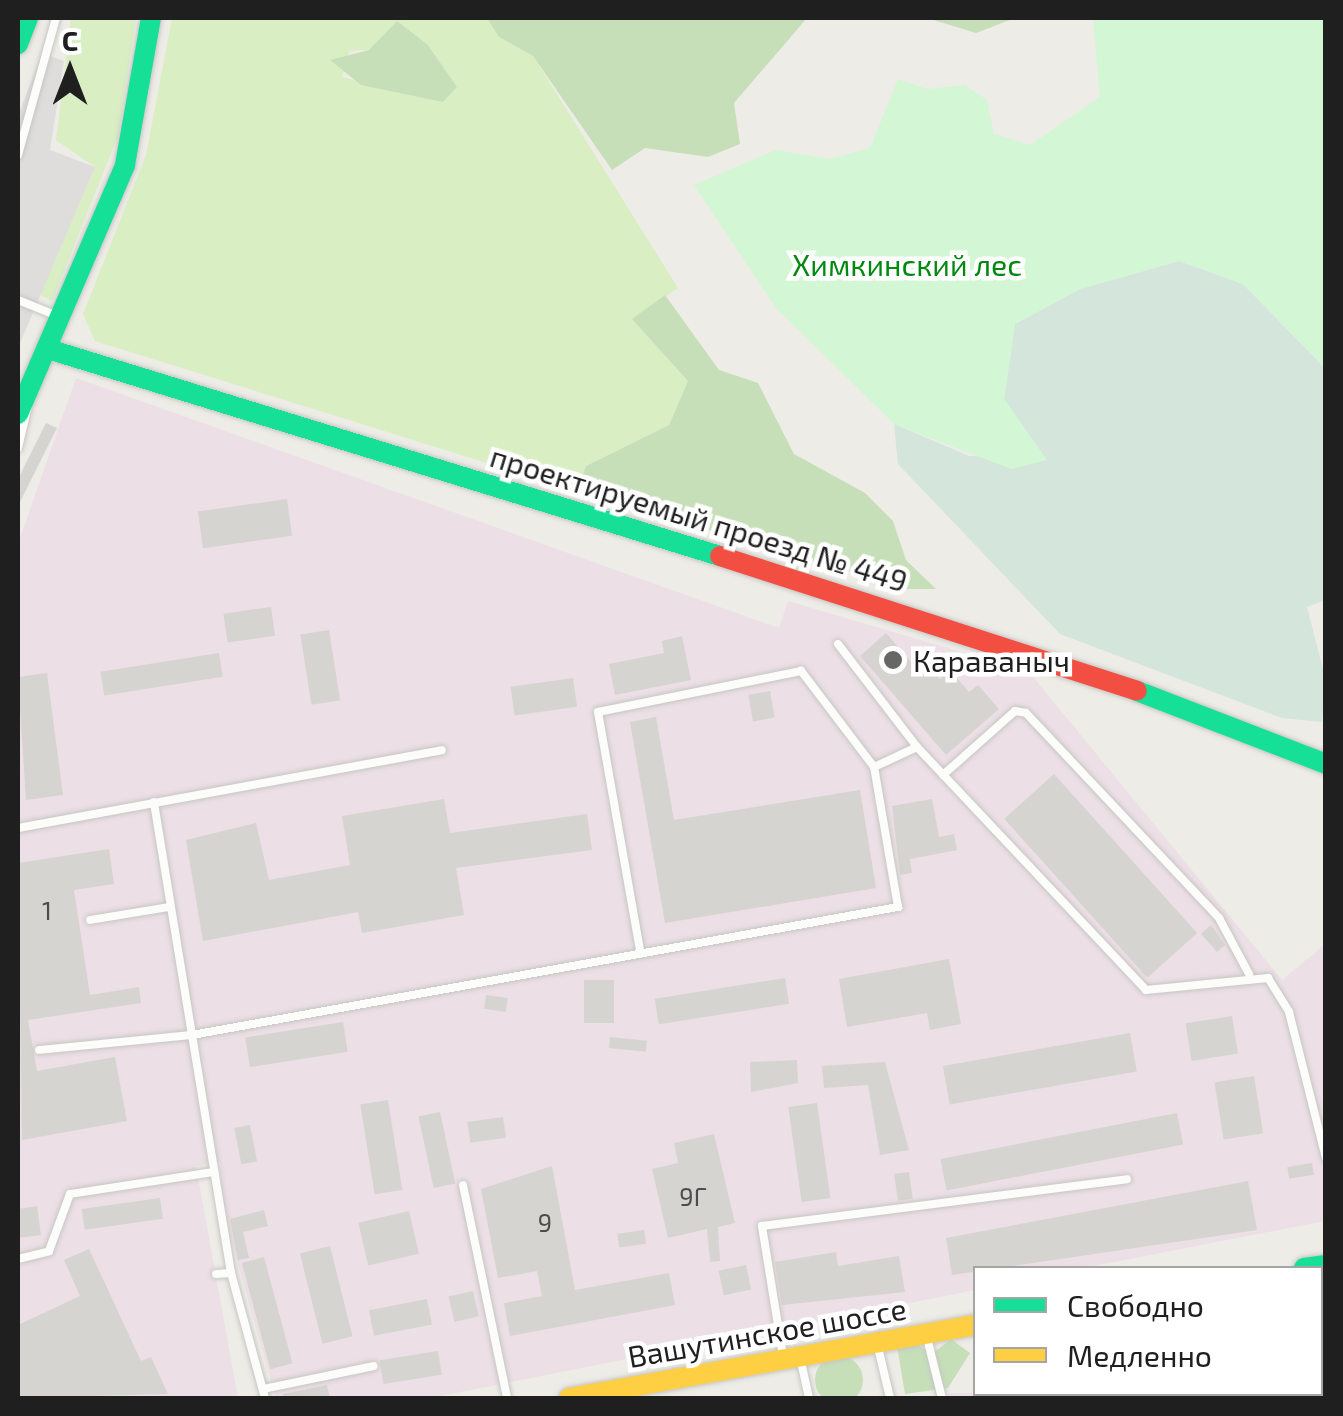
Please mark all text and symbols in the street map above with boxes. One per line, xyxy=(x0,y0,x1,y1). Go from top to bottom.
north arrow xyxy=(20,20,120,120)
text: С xyxy=(62,23,78,57)
park label: Химкинский лес xyxy=(792,246,1022,282)
street label: проектируемый проезд № 449 xyxy=(486,437,912,599)
place label: Караваныч xyxy=(913,642,1070,678)
marker: Караваныч xyxy=(882,649,904,671)
house number: 1 xyxy=(42,895,52,925)
house number: 9Г xyxy=(679,1181,707,1211)
house number: 9 xyxy=(538,1207,552,1237)
legend xyxy=(973,1266,1323,1396)
text: Свободно xyxy=(1067,1287,1204,1323)
street label: Вашутинское шоссе xyxy=(625,1290,909,1374)
text: Медленно xyxy=(1067,1337,1212,1373)

